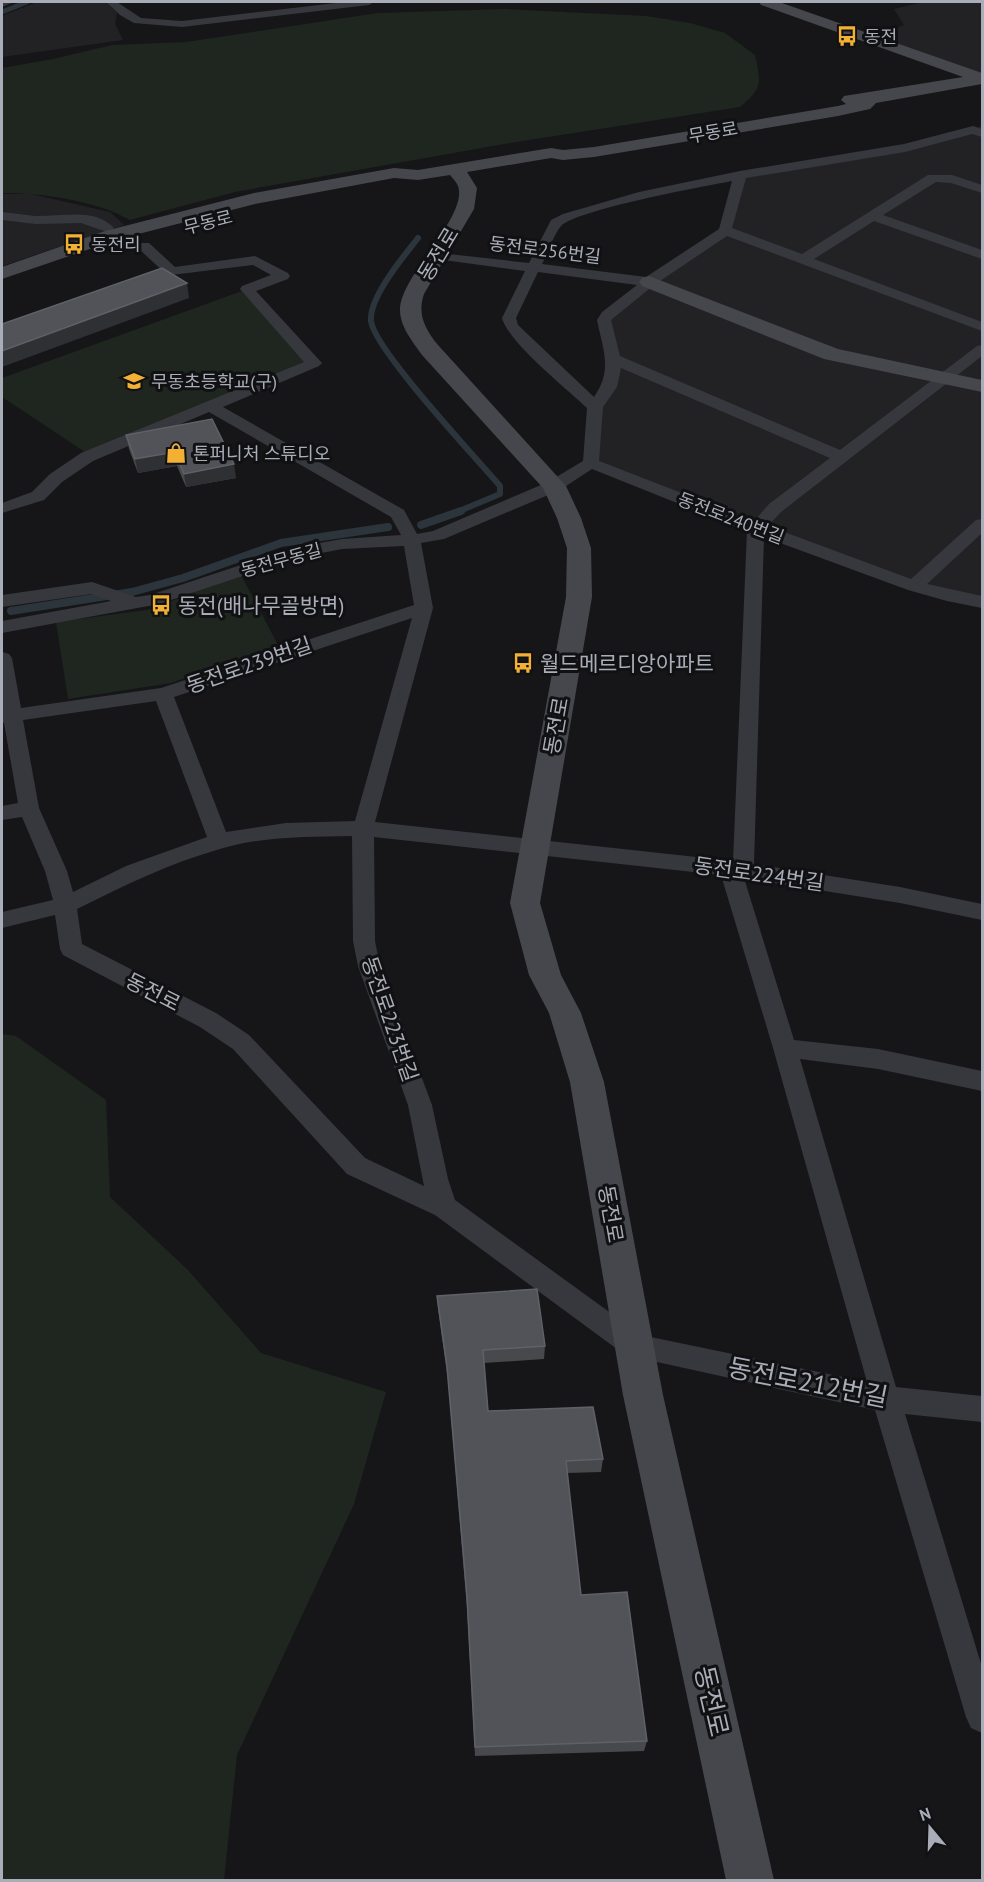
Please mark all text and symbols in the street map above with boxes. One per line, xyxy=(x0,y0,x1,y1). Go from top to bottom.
bus stop icon: 동전 xyxy=(835,24,859,48)
place label: 동전 xyxy=(864,25,897,48)
street label: 무동로 xyxy=(687,116,739,148)
street label: 무동로 xyxy=(181,205,235,239)
street label: 동전로 xyxy=(412,222,464,286)
bus stop icon: 동전리 xyxy=(62,232,86,256)
street label: 동전로256번길 xyxy=(488,232,602,268)
place label: 동전리 xyxy=(91,233,141,256)
school or university icon: 무동초등학교(구) xyxy=(122,369,146,393)
place label: 무동초등학교(구) xyxy=(151,370,277,393)
shop icon: 톤퍼니처 스튜디오 xyxy=(164,441,188,465)
place label: 톤퍼니처 스튜디오 xyxy=(193,442,330,465)
street label: 동전로240번길 xyxy=(674,487,788,549)
street label: 동전무동길 xyxy=(238,538,324,582)
place label: 동전(배나무골방면) xyxy=(178,592,344,619)
bus stop icon: 동전(배나무골방면) xyxy=(149,593,173,617)
street label: 동전로239번길 xyxy=(183,631,315,699)
place label: 월드메르디앙아파트 xyxy=(540,650,714,677)
bus stop icon: 월드메르디앙아파트 xyxy=(511,651,535,675)
street label: 동전로 xyxy=(538,695,574,757)
street label: 동전로224번길 xyxy=(692,852,826,896)
street label: 동전로223번길 xyxy=(356,953,424,1085)
street label: 동전로 xyxy=(121,967,185,1017)
street label: 동전로 xyxy=(593,1183,629,1245)
street label: 동전로212번길 xyxy=(725,1350,891,1414)
street label: 동전로 xyxy=(688,1662,736,1740)
north arrow xyxy=(900,1798,960,1858)
text: N xyxy=(917,1803,933,1825)

